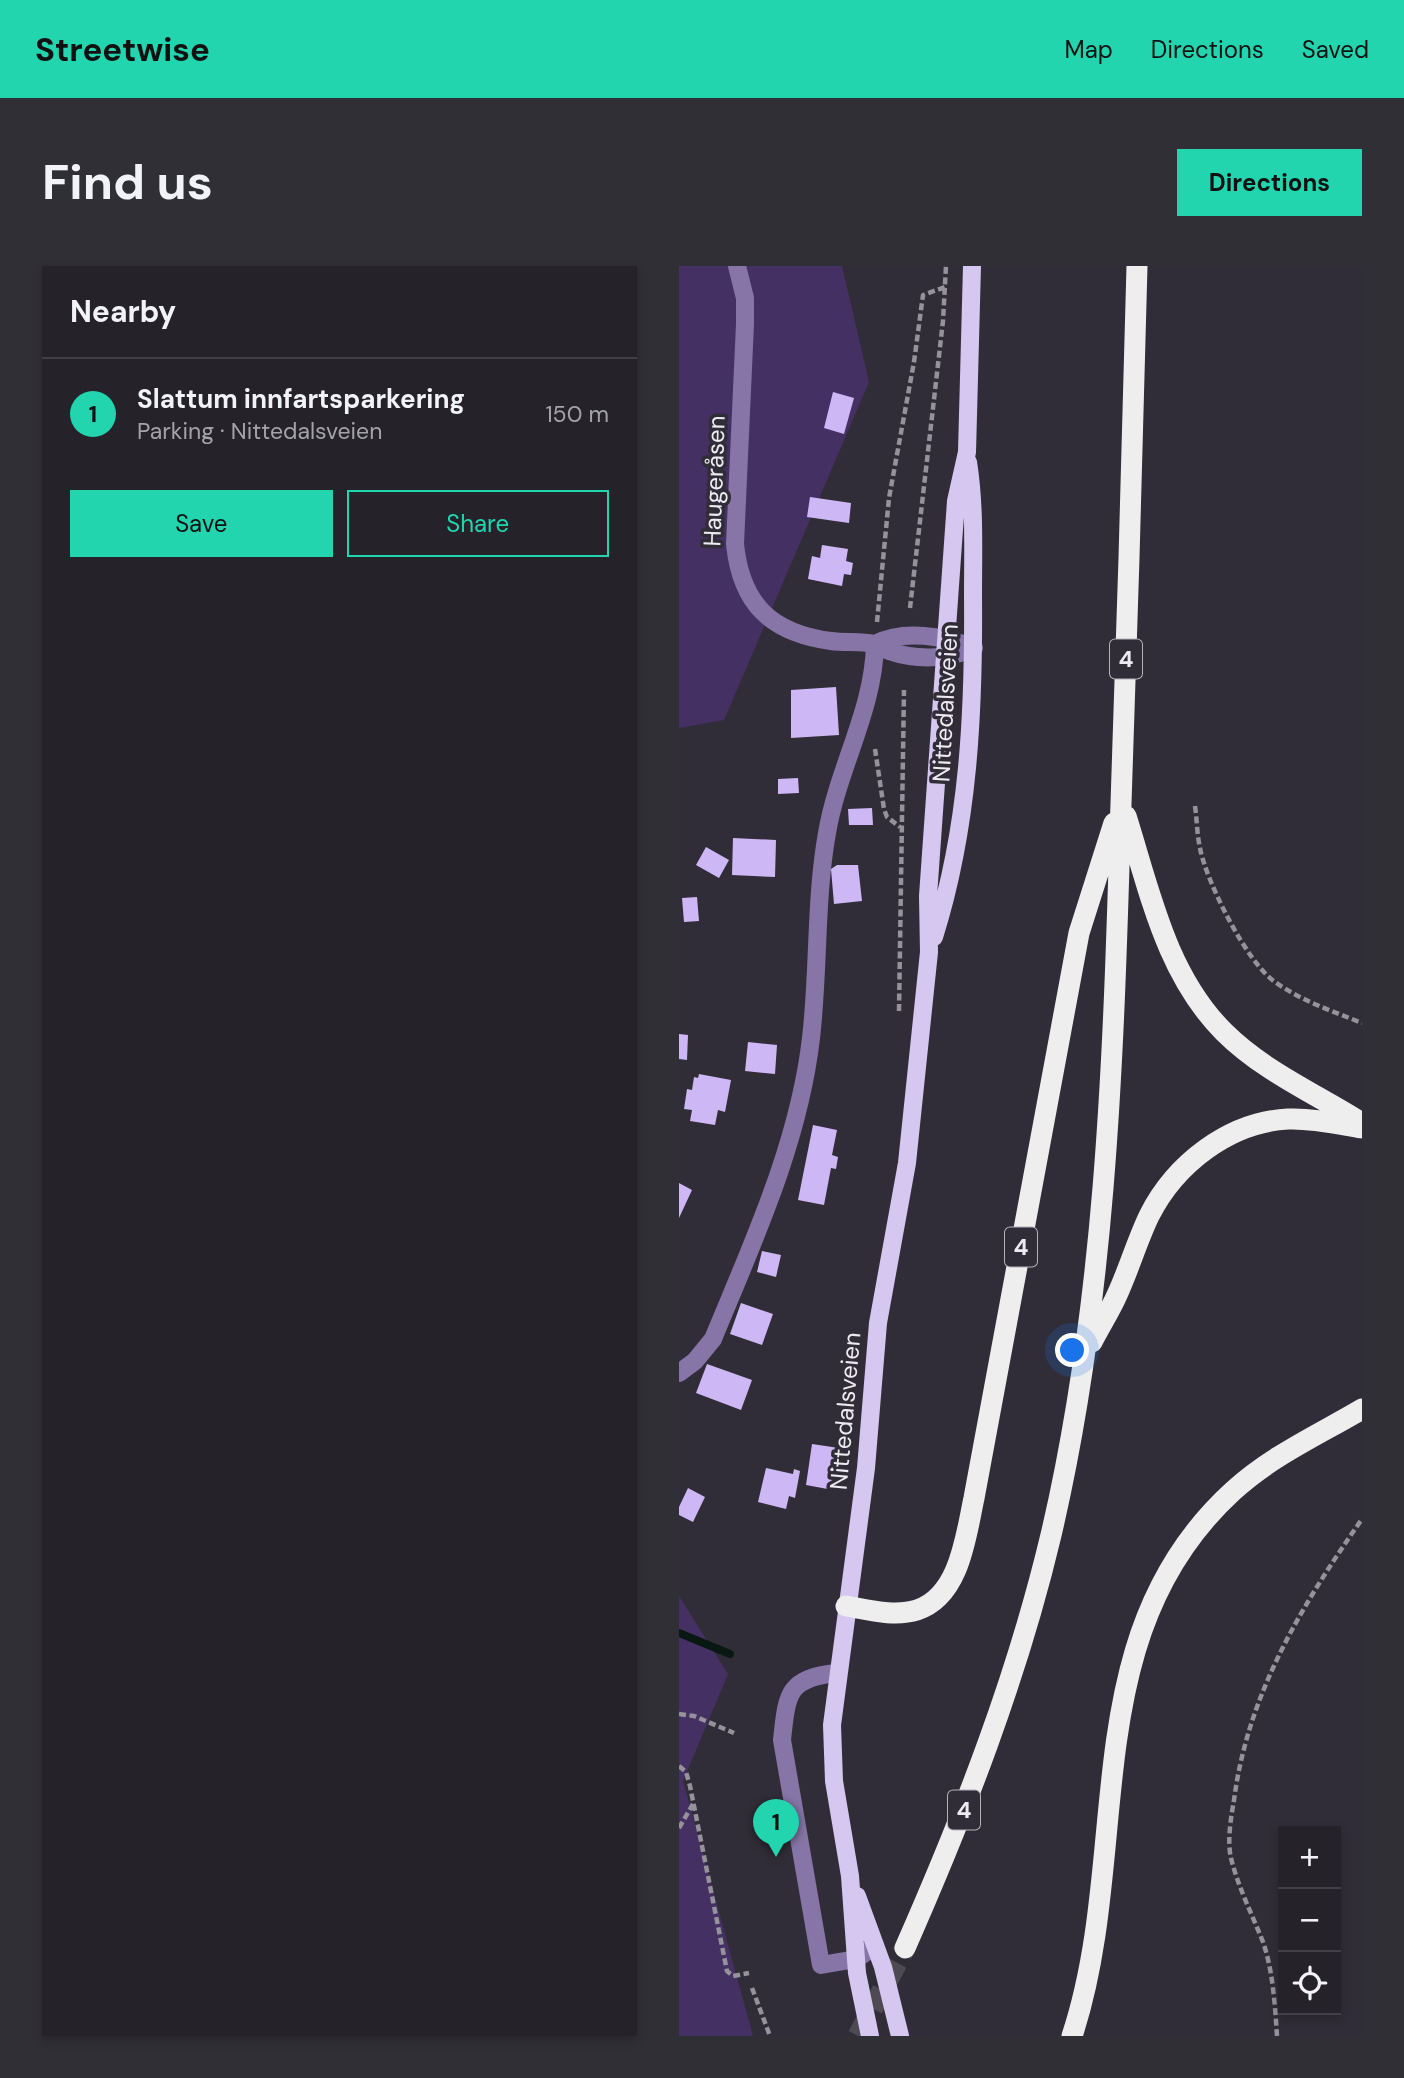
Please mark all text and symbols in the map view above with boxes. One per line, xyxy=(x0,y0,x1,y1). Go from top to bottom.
text: Streetwise xyxy=(35,28,210,71)
text: Map xyxy=(1065,34,1113,65)
text: Directions xyxy=(1151,34,1264,65)
text: Saved xyxy=(1302,34,1369,65)
button: Directions xyxy=(1177,149,1362,216)
text: Find us xyxy=(42,150,213,214)
text: Nearby xyxy=(70,292,176,331)
text: Slattum innfartsparkering xyxy=(137,382,465,416)
text: 1 xyxy=(89,399,97,429)
text: 150 m xyxy=(545,399,609,429)
street label: Haugeråsen xyxy=(696,415,732,547)
text: Parking · Nittedalsveien xyxy=(137,416,382,446)
button: Save xyxy=(70,490,333,557)
button: Share xyxy=(347,490,609,557)
street label: Nittedalsveien xyxy=(925,623,965,783)
road number: 4 xyxy=(1110,640,1142,678)
road number: 4 xyxy=(1005,1228,1037,1266)
street label: Nittedalsveien xyxy=(823,1331,867,1491)
your location xyxy=(1055,1333,1089,1367)
road number: 4 xyxy=(948,1791,980,1830)
pin: 1 xyxy=(753,1799,799,1857)
map controls xyxy=(1278,1826,1341,2015)
button: + xyxy=(1278,1826,1341,1889)
button: − xyxy=(1278,1889,1341,1952)
button: locate xyxy=(1278,1952,1341,2015)

